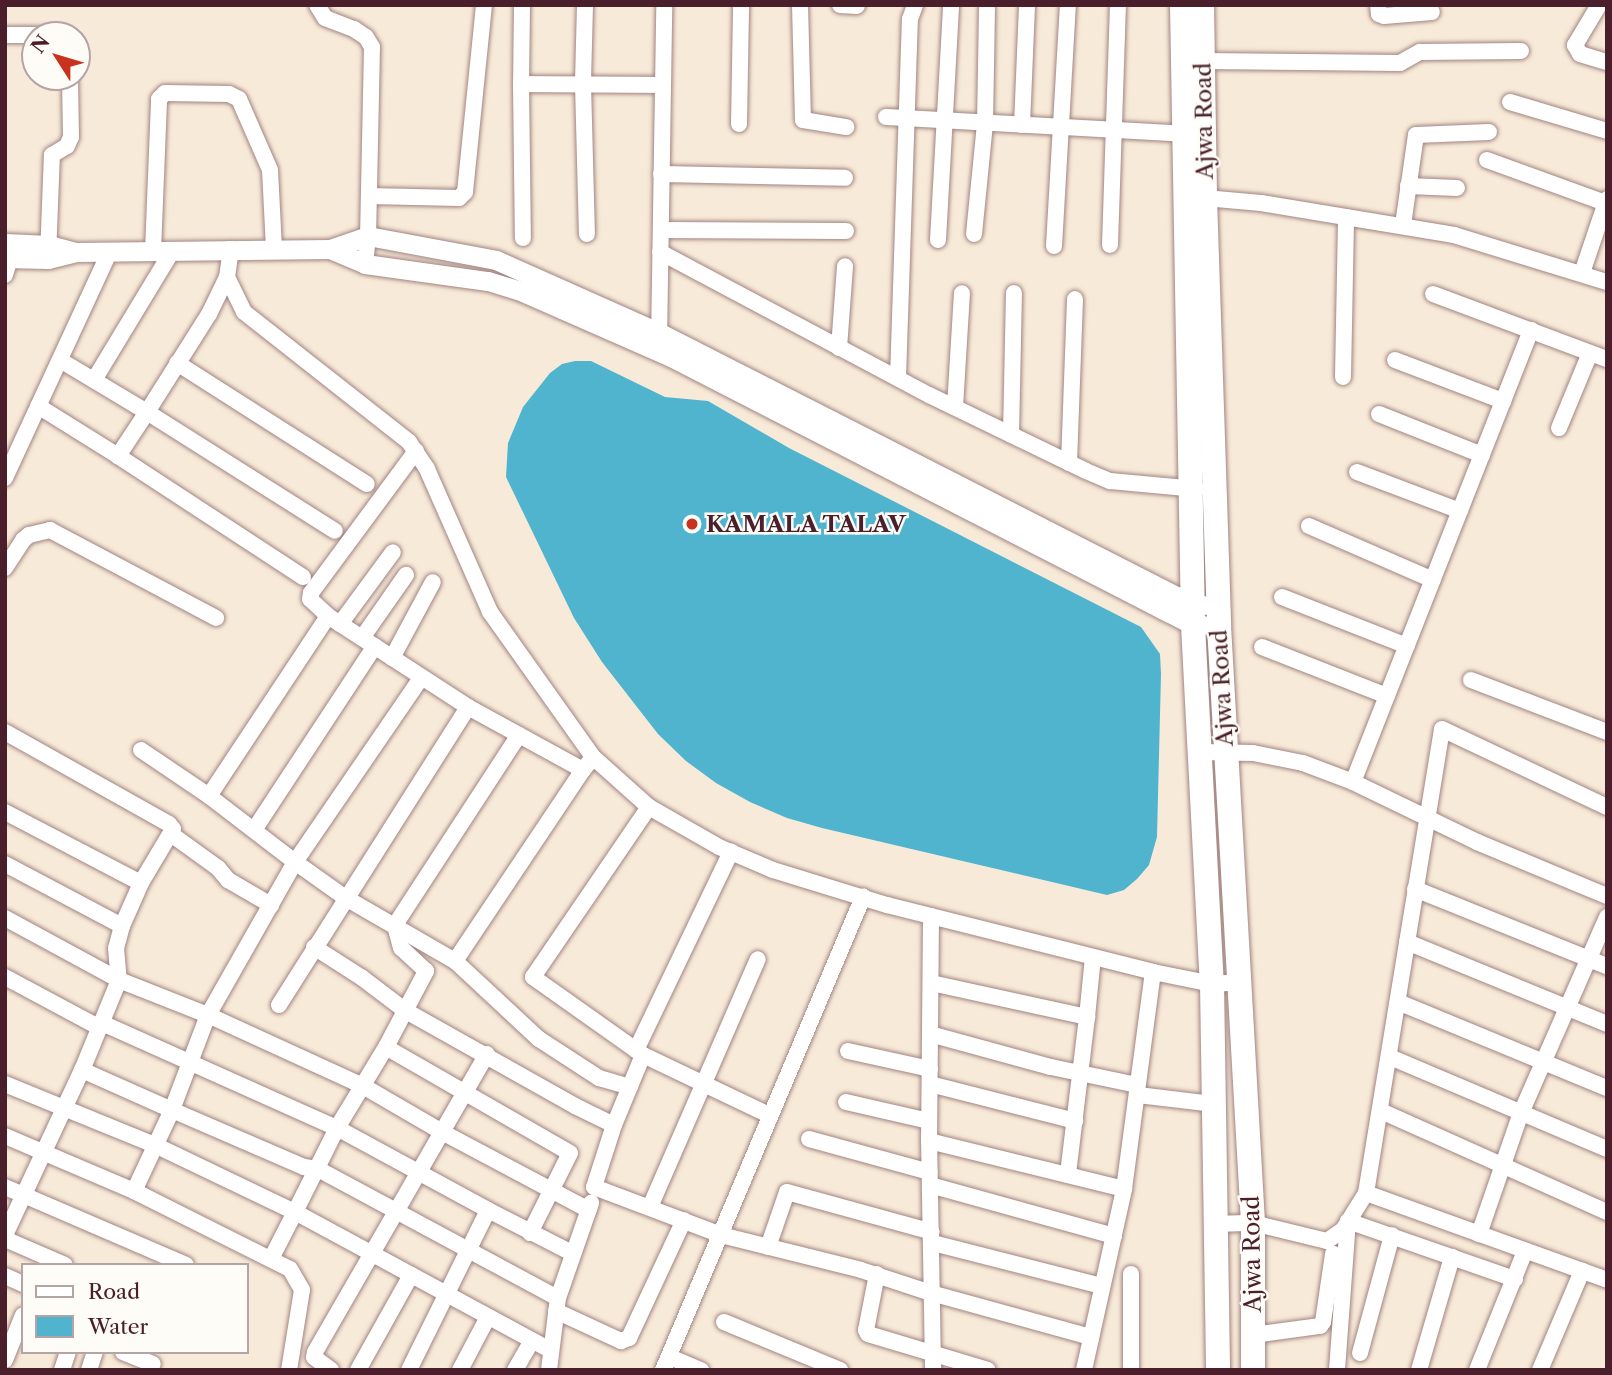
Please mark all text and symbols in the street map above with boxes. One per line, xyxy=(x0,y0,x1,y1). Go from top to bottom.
north arrow xyxy=(21,21,91,91)
text: N xyxy=(26,31,55,58)
street label: Ajwa Road xyxy=(1189,62,1219,180)
place label: KAMALA TALAV xyxy=(706,510,907,538)
marker: KAMALA TALAV xyxy=(684,516,700,532)
street label: Ajwa Road xyxy=(1205,629,1239,747)
street label: Ajwa Road xyxy=(1237,1195,1267,1313)
legend xyxy=(21,1263,248,1354)
text: Road xyxy=(88,1279,140,1304)
text: Water xyxy=(88,1314,148,1339)

